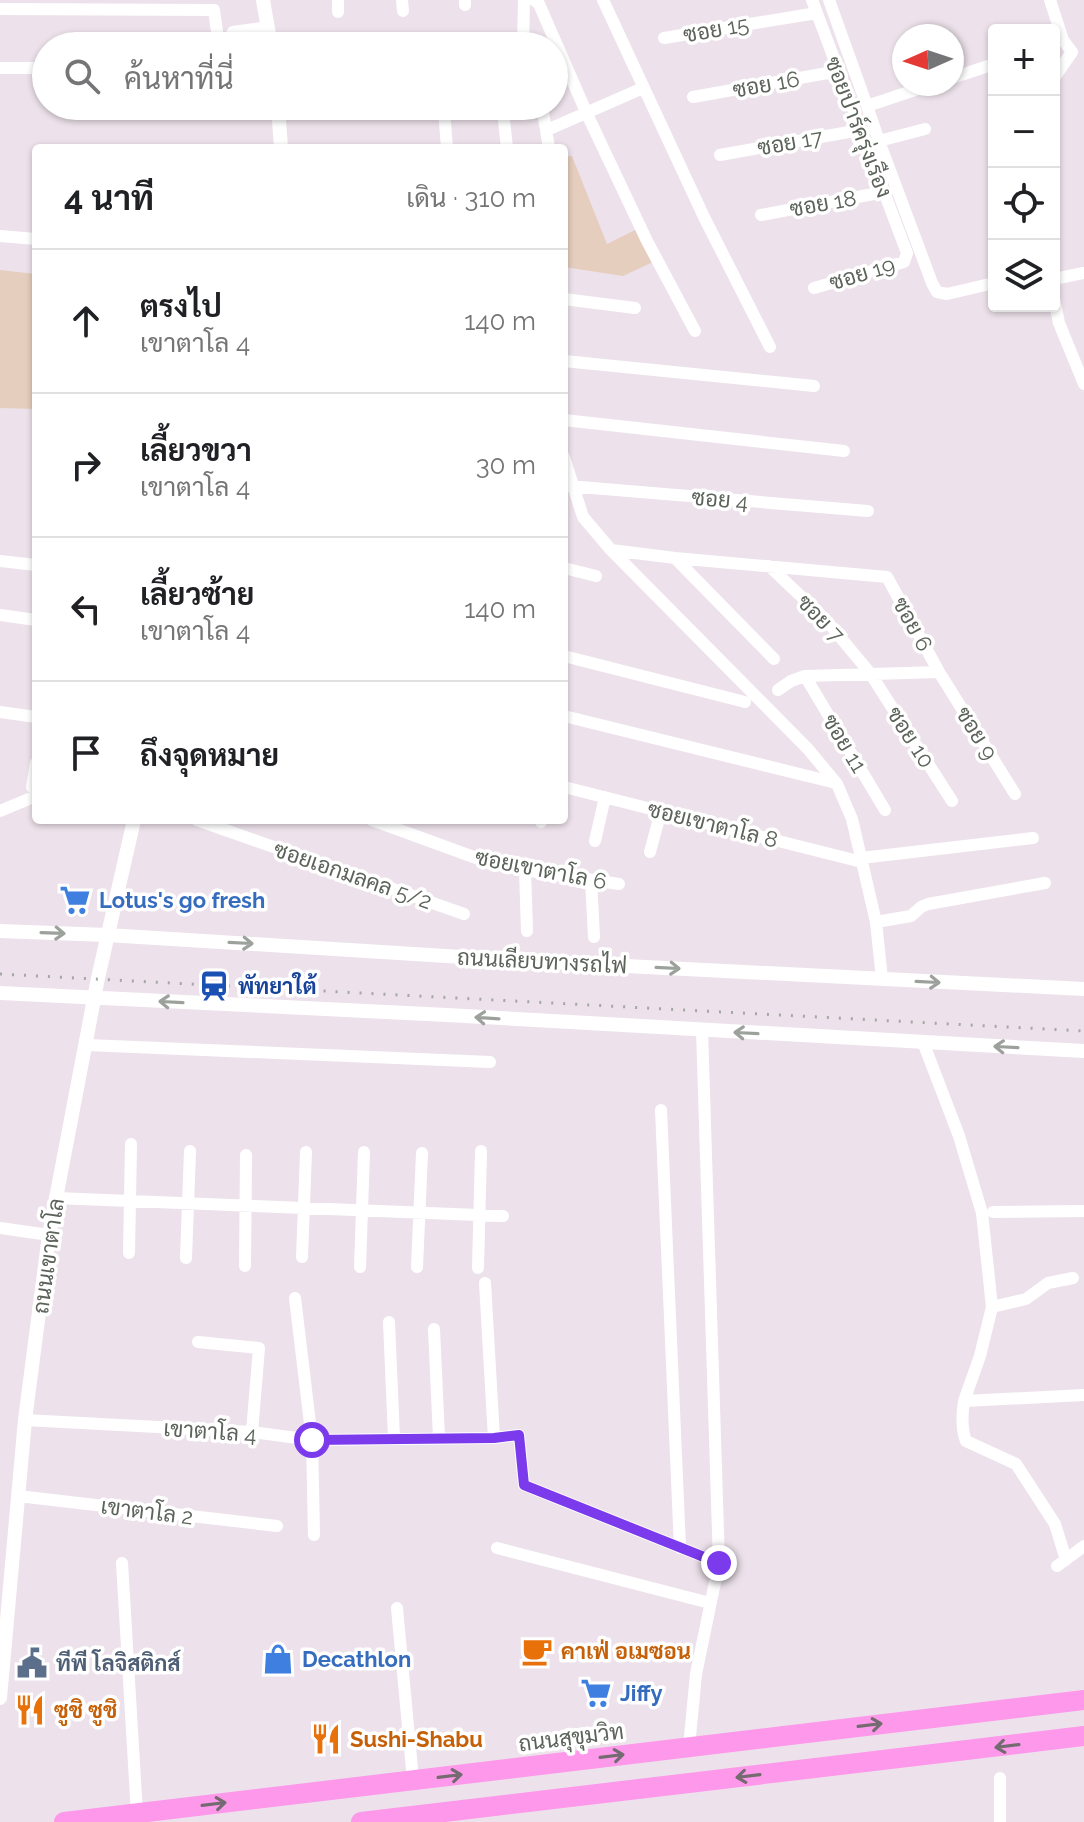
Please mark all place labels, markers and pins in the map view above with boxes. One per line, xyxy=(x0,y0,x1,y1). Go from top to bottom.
supermarket icon: Lotus's go fresh xyxy=(58,883,92,917)
place label: Lotus's go fresh xyxy=(99,887,265,913)
station icon: พัทยาใต้ xyxy=(197,969,231,1003)
place label: พัทยาใต้ xyxy=(238,972,317,999)
cafe icon: คาเฟ่ อเมซอน xyxy=(520,1634,554,1668)
place label: คาเฟ่ อเมซอน xyxy=(561,1638,691,1664)
shop icon: Decathlon xyxy=(261,1642,295,1676)
public building icon: ทีพี โลจิสติกส์ xyxy=(15,1646,49,1680)
place label: Decathlon xyxy=(302,1646,411,1672)
place label: ทีพี โลจิสติกส์ xyxy=(56,1649,182,1676)
supermarket icon: Jiffy xyxy=(579,1676,613,1710)
place label: Jiffy xyxy=(620,1680,663,1706)
restaurant icon: ซูชิ ซูชิ xyxy=(13,1693,47,1727)
place label: ซูชิ ซูชิ xyxy=(54,1697,117,1726)
restaurant icon: Sushi-Shabu xyxy=(309,1722,343,1756)
place label: Sushi-Shabu xyxy=(350,1726,483,1752)

